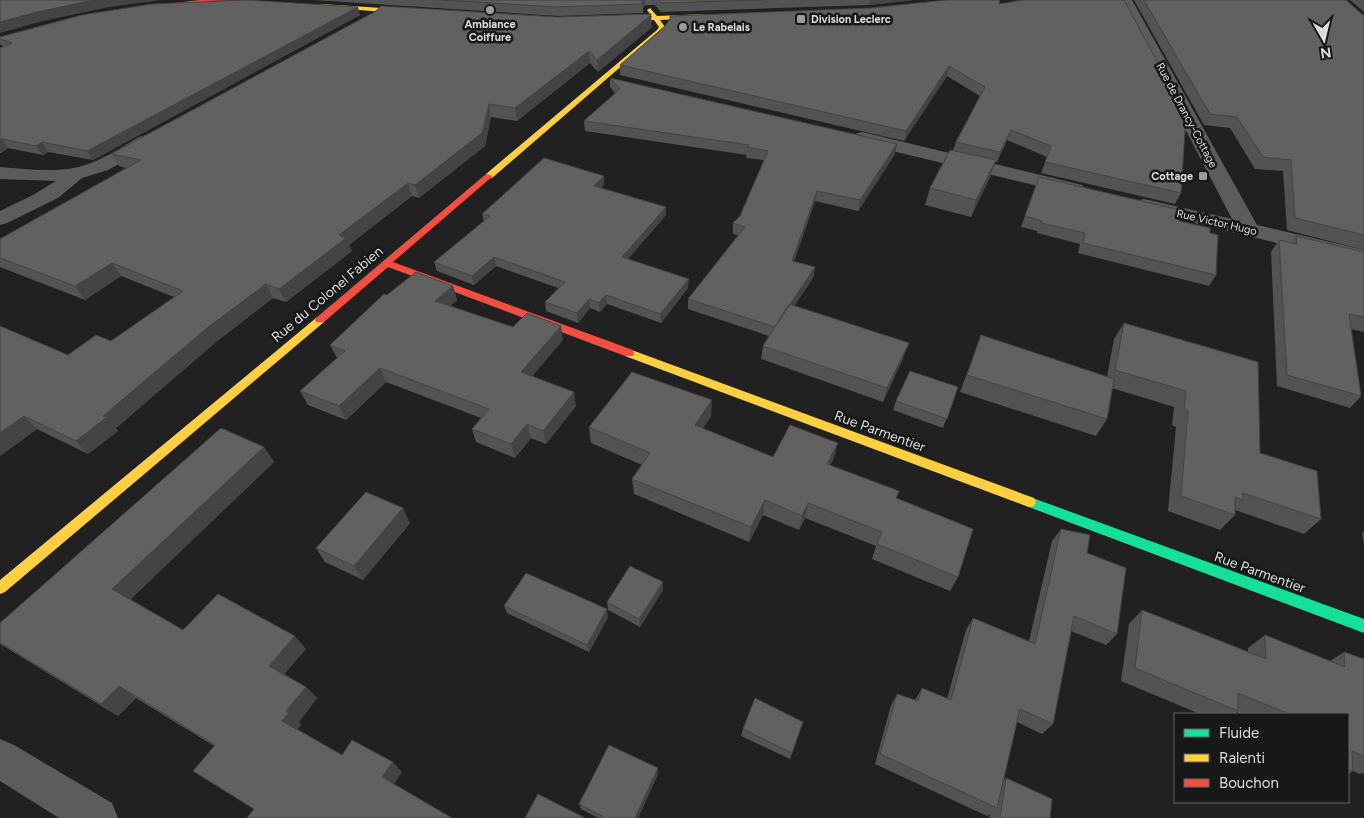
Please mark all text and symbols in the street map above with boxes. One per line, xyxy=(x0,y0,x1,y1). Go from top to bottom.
marker: Ambiance Coiffure xyxy=(484,4,496,16)
marker: Division Leclerc xyxy=(795,13,807,25)
place label: Division Leclerc xyxy=(811,13,891,26)
north arrow xyxy=(1299,15,1349,65)
place label: Ambiance Coiffure xyxy=(464,18,516,44)
marker: Le Rabelais xyxy=(677,21,689,33)
place label: Le Rabelais xyxy=(693,21,750,34)
text: N xyxy=(1319,43,1332,62)
street label: Rue de Drancy-Cottage xyxy=(1153,61,1220,170)
place label: Cottage xyxy=(1151,170,1193,183)
marker: Cottage xyxy=(1197,170,1209,182)
street label: Rue Victor Hugo xyxy=(1175,207,1258,238)
street label: Rue du Colonel Fabien xyxy=(268,243,387,346)
street label: Rue Parmentier xyxy=(832,407,928,456)
street label: Rue Parmentier xyxy=(1212,548,1308,597)
legend xyxy=(1174,713,1349,803)
text: Fluide xyxy=(1219,724,1259,742)
text: Ralenti xyxy=(1219,749,1265,767)
text: Bouchon xyxy=(1219,774,1279,792)

